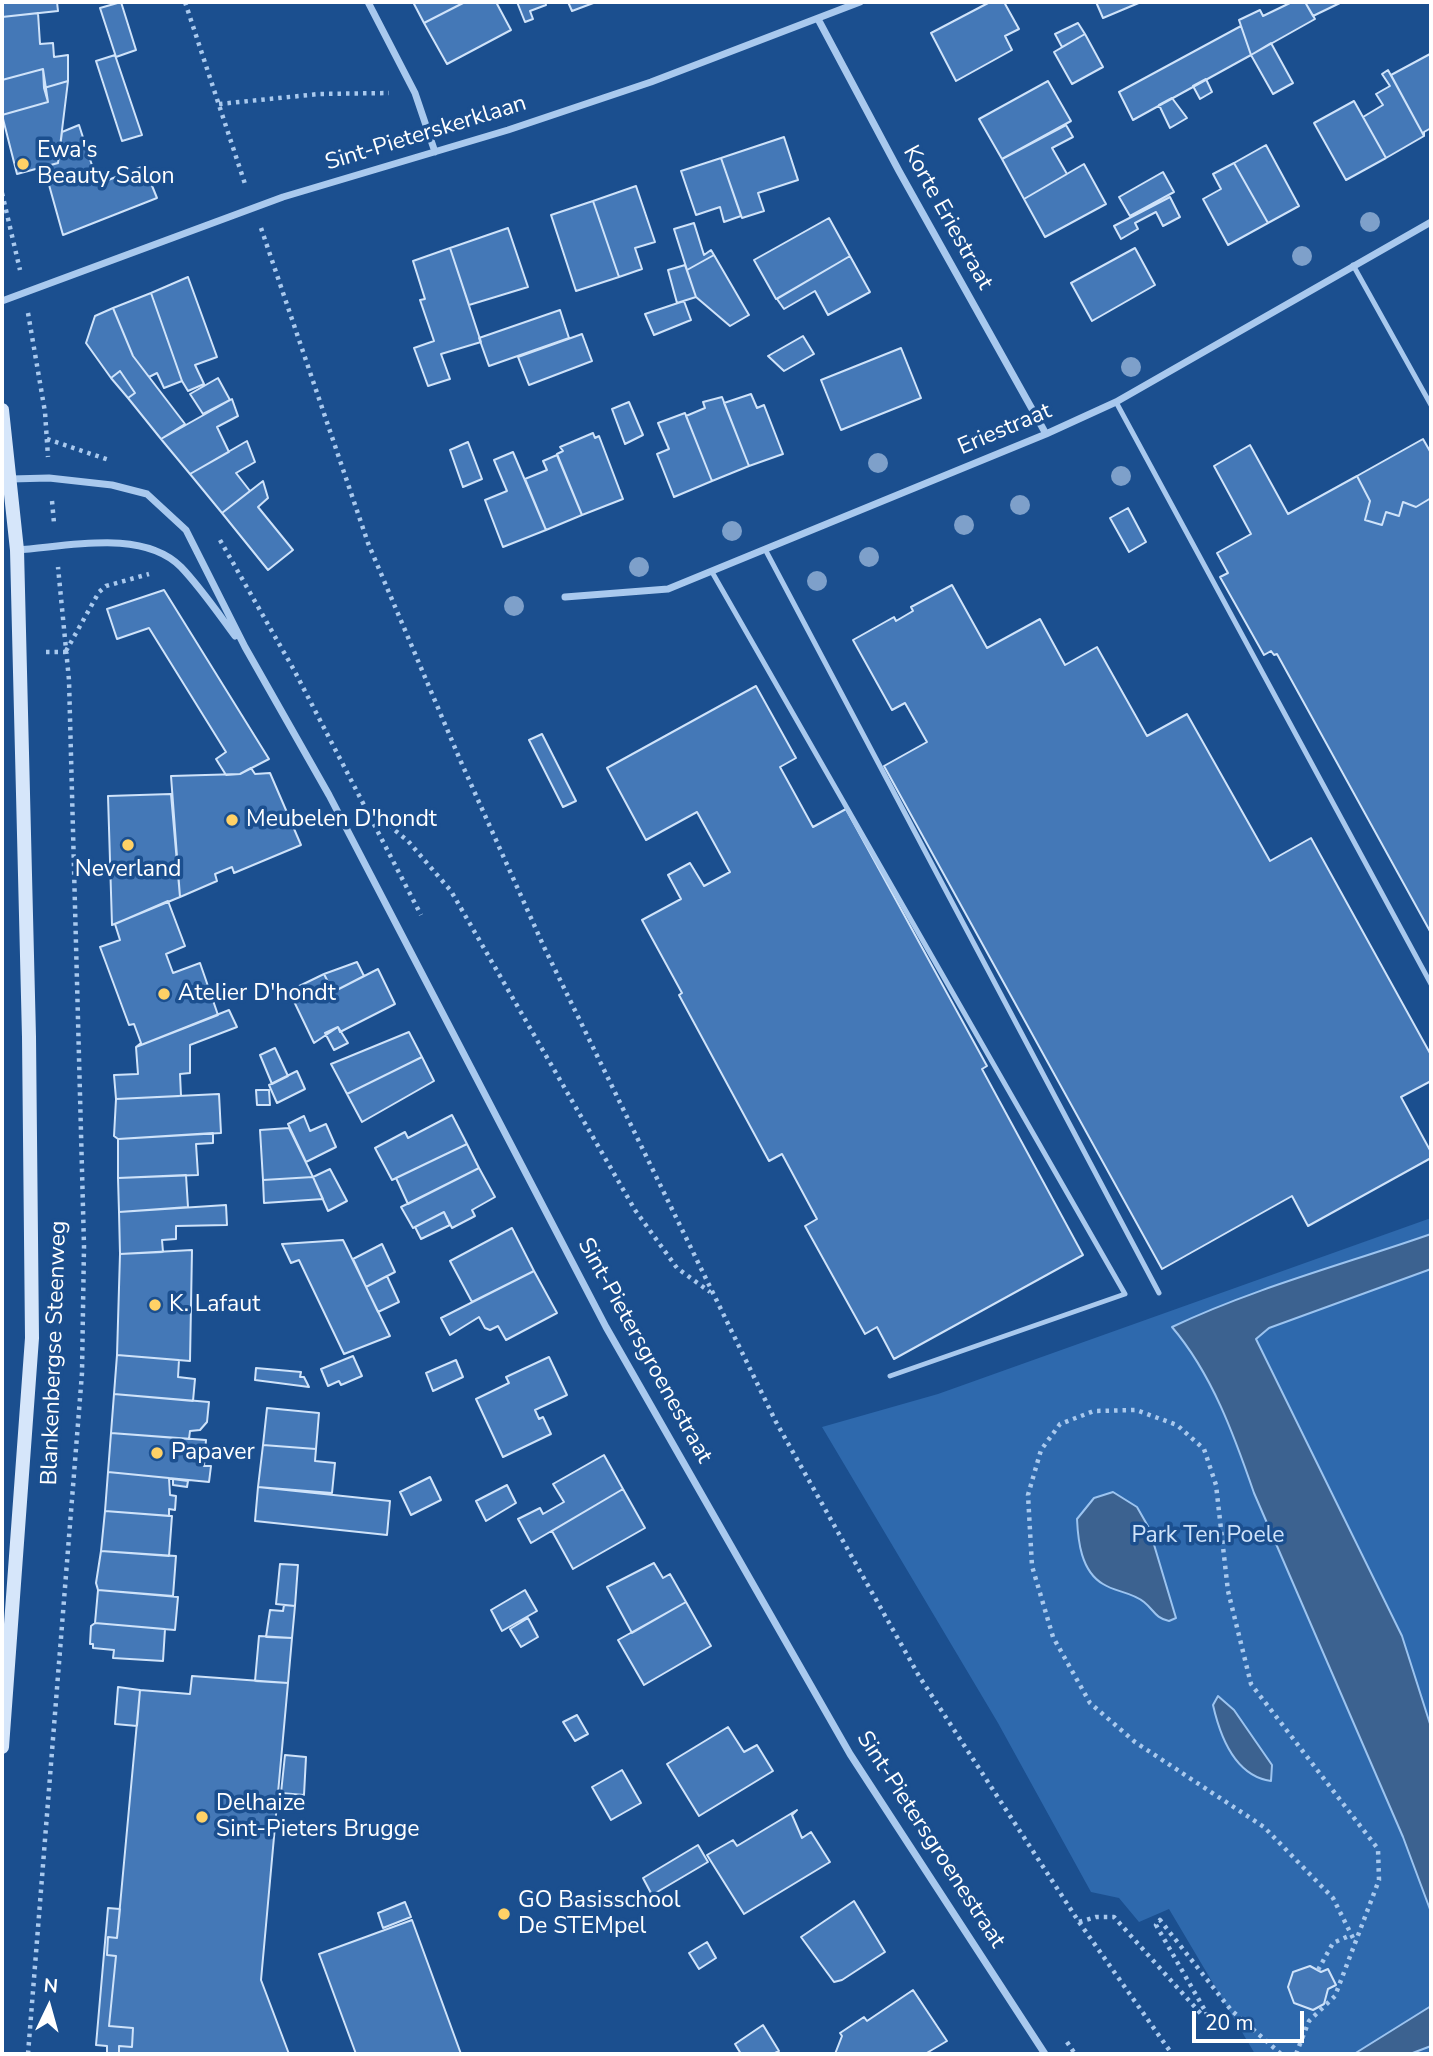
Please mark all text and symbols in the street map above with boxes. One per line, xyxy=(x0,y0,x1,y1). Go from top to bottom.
street label: Sint-Pieterskerklaan xyxy=(322,90,530,178)
place label: Ewa's Beauty Salon xyxy=(37,137,175,191)
street label: Korte Eriestraat xyxy=(896,141,998,295)
marker: Ewa's Beauty Salon xyxy=(15,156,31,172)
street label: Eriestraat xyxy=(954,398,1056,462)
place label: Meubelen D'hondt xyxy=(246,806,437,834)
marker: Meubelen D'hondt xyxy=(224,812,240,828)
marker: Neverland xyxy=(120,837,136,853)
place label: Neverland xyxy=(75,856,181,884)
place label: Atelier D'hondt xyxy=(178,980,336,1008)
marker: Atelier D'hondt xyxy=(156,986,172,1002)
street label: Blankenbergse Steenweg xyxy=(37,1220,73,1486)
street label: Sint-Pietersgroenestraat xyxy=(571,1234,717,1468)
place label: K. Lafaut xyxy=(169,1291,260,1319)
marker: K. Lafaut xyxy=(147,1297,163,1313)
place label: Papaver xyxy=(171,1439,255,1467)
marker: Papaver xyxy=(149,1445,165,1461)
park label: Park Ten Poele xyxy=(1131,1522,1285,1550)
street label: Sint-Pietersgroenestraat xyxy=(850,1726,1010,1954)
place label: Delhaize Sint-Pieters Brugge xyxy=(216,1790,419,1844)
marker: Delhaize Sint-Pieters Brugge xyxy=(194,1809,210,1825)
place label: GO Basisschool De STEMpel xyxy=(518,1887,681,1941)
marker: GO Basisschool De STEMpel xyxy=(496,1906,512,1922)
north arrow xyxy=(14,1972,84,2042)
text: N xyxy=(43,1973,59,2000)
scale bar xyxy=(1195,1996,1307,2040)
text: 20 m xyxy=(1205,2009,1254,2037)

